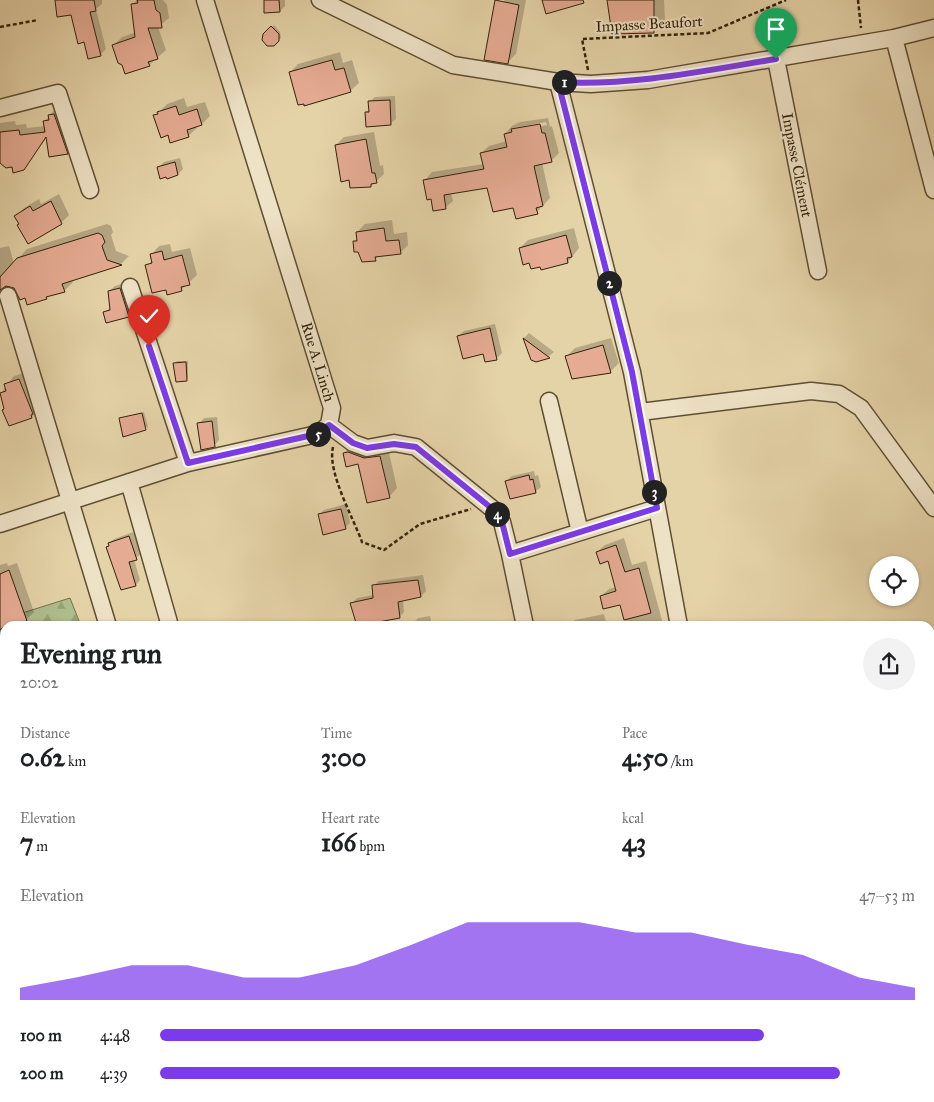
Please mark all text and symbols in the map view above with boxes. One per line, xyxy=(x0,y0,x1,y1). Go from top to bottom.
pin xyxy=(755,8,797,59)
street label: Impasse Beaufort xyxy=(595,12,704,36)
icon: arrive xyxy=(762,15,790,43)
pin: 1 xyxy=(552,70,576,94)
text: 1 xyxy=(562,74,567,91)
street label: Impasse Clément xyxy=(778,111,816,219)
pin: 2 xyxy=(596,270,622,296)
text: 2 xyxy=(606,275,613,292)
pin xyxy=(128,295,170,346)
icon: check xyxy=(135,302,163,330)
street label: Rue A. Linch xyxy=(297,320,339,405)
pin: 5 xyxy=(306,422,330,446)
text: 5 xyxy=(315,426,322,443)
pin: 3 xyxy=(642,480,666,504)
text: 3 xyxy=(652,484,657,501)
pin: 4 xyxy=(484,502,510,526)
text: 4 xyxy=(494,506,501,523)
map controls xyxy=(869,556,919,606)
button: locate xyxy=(869,556,919,606)
text: Evening run xyxy=(20,636,162,671)
button: share xyxy=(863,638,915,690)
text: 20:02 xyxy=(20,673,58,692)
text: Distance xyxy=(20,725,70,742)
text: Time xyxy=(321,725,352,742)
text: Pace xyxy=(622,725,647,742)
text: 0.62 xyxy=(20,742,65,773)
text: 3:00 xyxy=(321,742,366,773)
text: 4:50 xyxy=(622,742,668,773)
text: km xyxy=(65,753,86,770)
text: /km xyxy=(668,753,693,770)
text: Elevation xyxy=(20,810,76,827)
text: Heart rate xyxy=(321,810,380,827)
text: kcal xyxy=(622,810,644,827)
text: 7 xyxy=(20,827,33,858)
text: 166 xyxy=(321,827,356,858)
text: 43 xyxy=(622,827,646,858)
text: m xyxy=(33,838,48,855)
text: bpm xyxy=(356,838,385,855)
text: Elevation xyxy=(20,886,84,905)
text: 47–53 m xyxy=(859,886,915,905)
text: 100 m xyxy=(20,1026,62,1045)
text: 4:48 xyxy=(100,1026,130,1045)
text: 200 m xyxy=(20,1064,63,1083)
text: 4:39 xyxy=(100,1064,128,1083)

